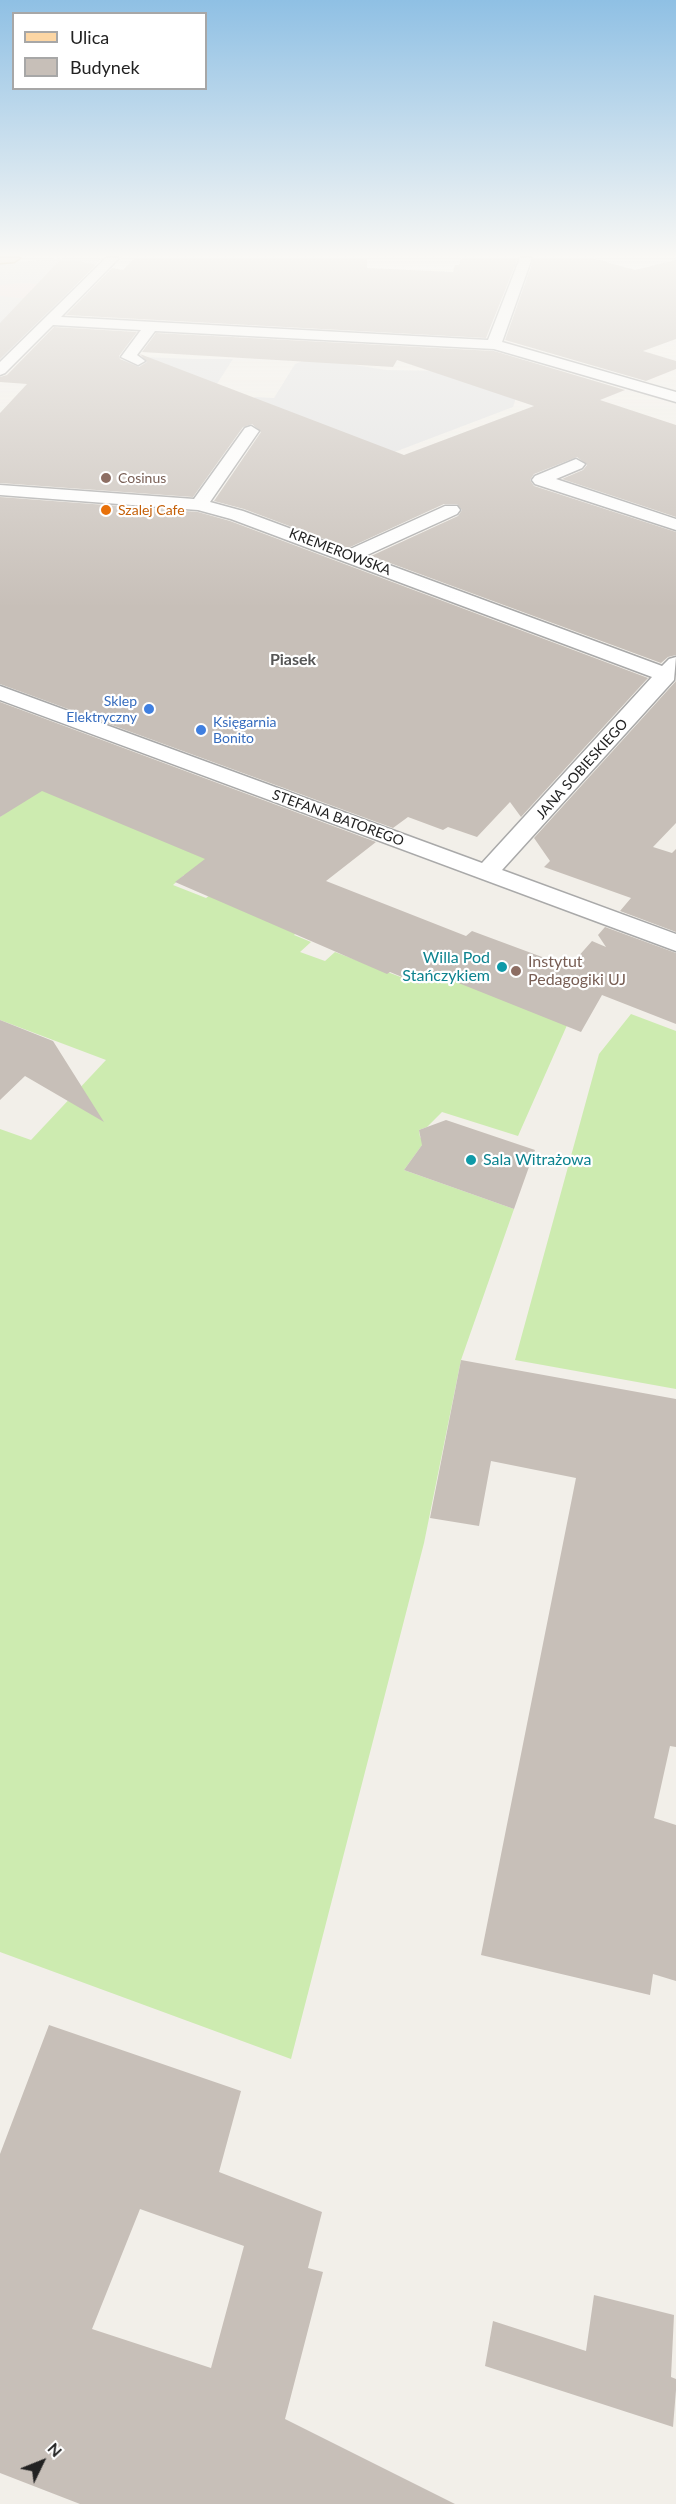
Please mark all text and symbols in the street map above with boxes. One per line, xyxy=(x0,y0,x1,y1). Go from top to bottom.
legend xyxy=(12,12,207,90)
text: Ulica xyxy=(70,26,109,48)
text: Budynek xyxy=(70,56,140,78)
place label: Cosinus xyxy=(118,470,166,486)
marker: Cosinus xyxy=(99,471,113,485)
place label: Szalej Cafe xyxy=(118,502,185,518)
marker: Szalej Cafe xyxy=(99,503,113,517)
street label: KREMEROWSKA xyxy=(287,525,393,579)
district label: Piasek xyxy=(270,650,316,670)
place label: Sklep Elektryczny xyxy=(66,693,137,726)
marker: Sklep Elektryczny xyxy=(142,702,156,716)
place label: Księgarnia Bonito xyxy=(213,714,277,746)
street label: JANA SOBIESKIEGO xyxy=(533,715,631,823)
marker: Księgarnia Bonito xyxy=(194,723,208,737)
street label: STEFANA BATOREGO xyxy=(270,786,406,850)
place label: Willa Pod Stańczykiem xyxy=(402,948,490,986)
place label: Instytut Pedagogiki UJ xyxy=(528,952,626,990)
marker: Willa Pod Stańczykiem xyxy=(495,960,509,974)
marker: Instytut Pedagogiki UJ xyxy=(509,964,523,978)
place label: Sala Witrażowa xyxy=(483,1150,592,1170)
marker: Sala Witrażowa xyxy=(464,1153,478,1167)
north arrow xyxy=(12,2432,72,2492)
text: N xyxy=(44,2438,67,2460)

